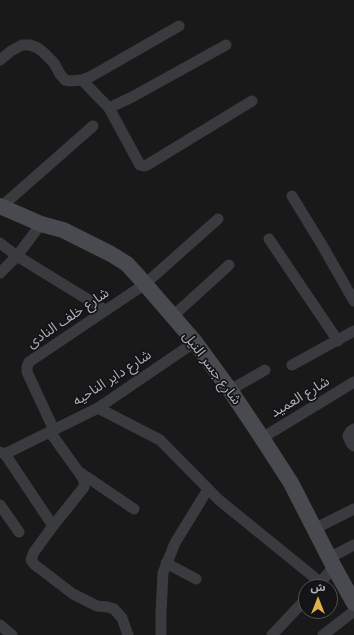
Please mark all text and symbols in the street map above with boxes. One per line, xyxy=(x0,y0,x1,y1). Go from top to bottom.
street label: شارع خلف النادى xyxy=(24,284,112,352)
street label: شارع جسر النيل xyxy=(179,328,245,408)
street label: شارع داير الناحيه xyxy=(70,346,154,410)
street label: شارع العميد xyxy=(267,373,333,421)
north arrow xyxy=(298,579,338,619)
text: ش xyxy=(310,581,326,594)

